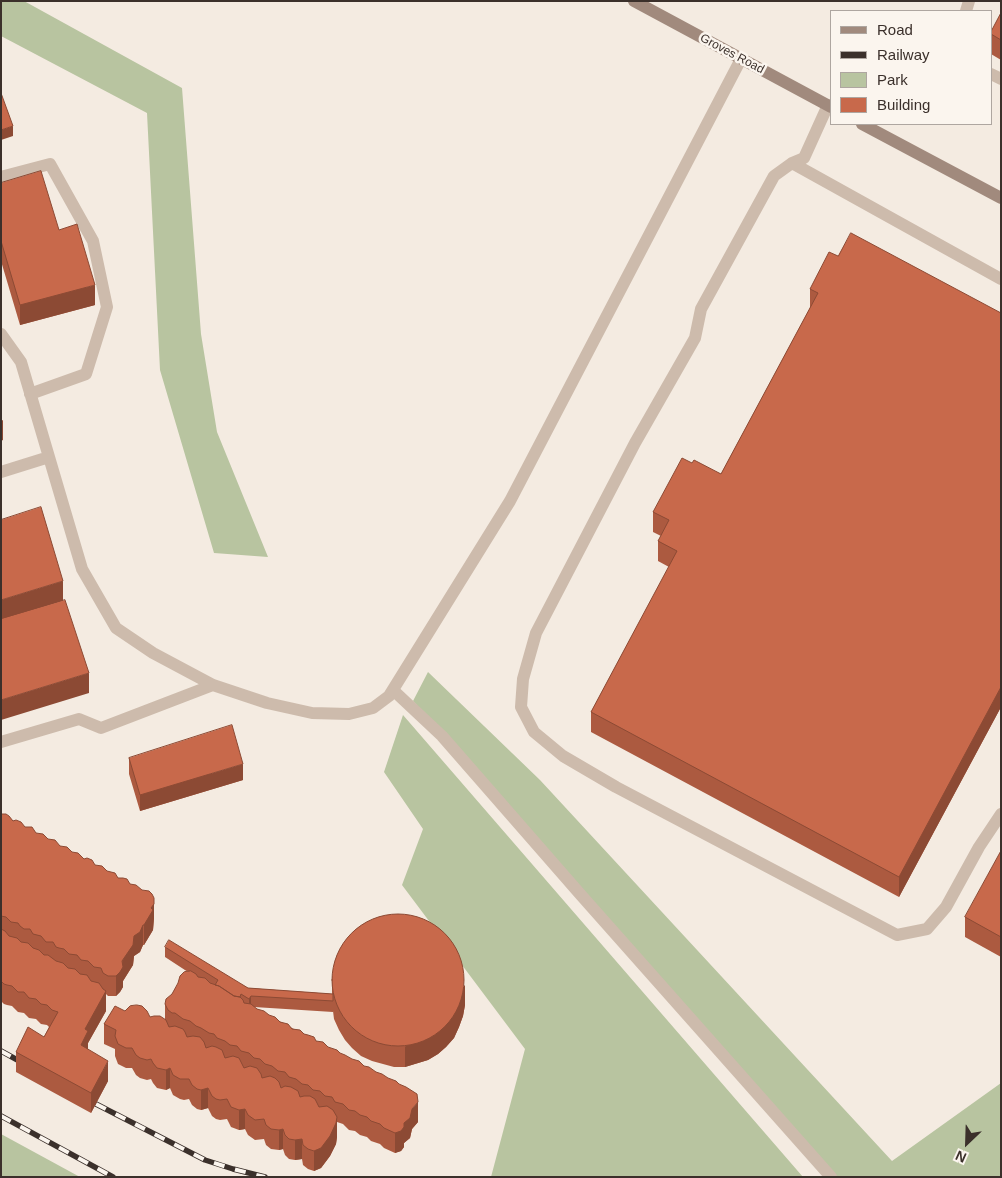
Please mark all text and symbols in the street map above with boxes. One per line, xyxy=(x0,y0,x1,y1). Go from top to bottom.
legend xyxy=(830,10,992,125)
text: Road xyxy=(877,21,913,38)
street label: Groves Road xyxy=(697,31,767,77)
text: Railway xyxy=(877,46,930,63)
text: Park xyxy=(877,71,908,88)
text: Building xyxy=(877,96,930,113)
north arrow xyxy=(942,1118,992,1168)
text: N xyxy=(953,1147,969,1166)

